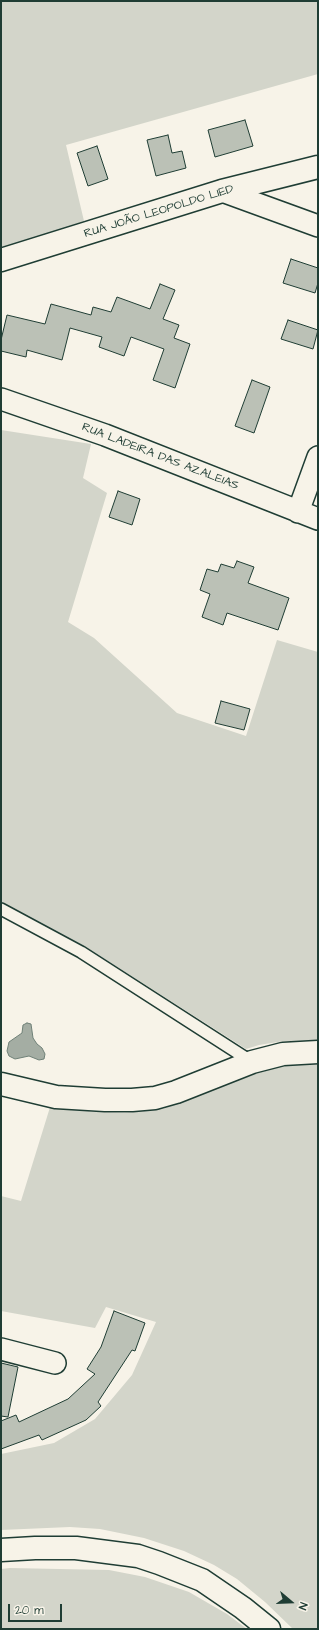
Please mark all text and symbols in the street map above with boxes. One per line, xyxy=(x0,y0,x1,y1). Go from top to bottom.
street label: RUA JOÃO LEOPOLDO LIED xyxy=(82,182,236,242)
street label: RUA LADEIRA DAS AZALEIAS xyxy=(80,420,240,494)
north arrow xyxy=(271,1582,311,1622)
scale bar xyxy=(10,1596,64,1622)
text: N xyxy=(295,1600,311,1612)
text: 20 m xyxy=(15,1602,44,1619)

